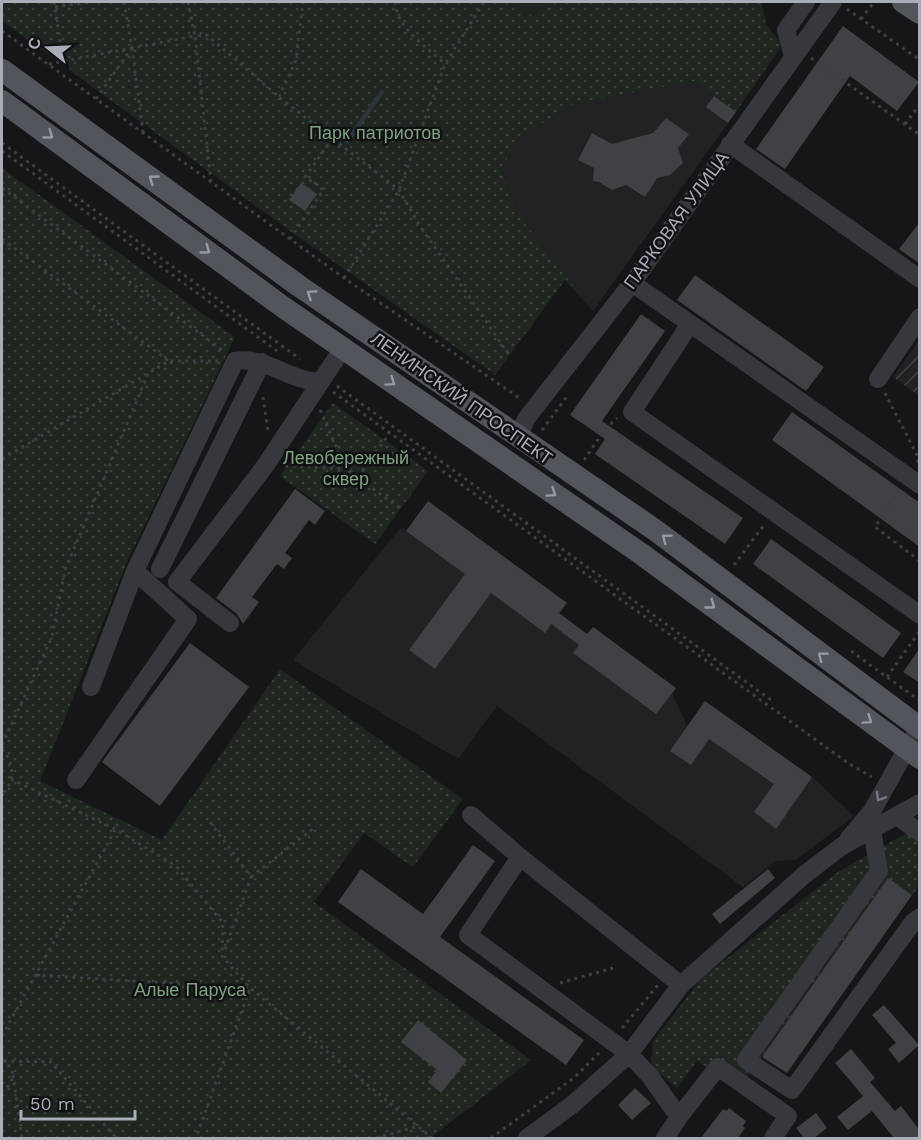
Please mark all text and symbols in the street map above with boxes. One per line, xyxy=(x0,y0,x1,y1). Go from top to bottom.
north arrow xyxy=(18,18,78,78)
text: С xyxy=(23,35,45,52)
park label: Парк патриотов xyxy=(309,122,441,143)
one-way arrow xyxy=(42,128,53,139)
street label: ПАРКОВАЯ УЛИЦА xyxy=(619,147,733,293)
one-way arrow xyxy=(149,176,160,187)
one-way arrow xyxy=(200,243,211,254)
one-way arrow xyxy=(307,290,318,301)
street label: ЛЕНИНСКИЙ ПРОСПЕКТ xyxy=(367,327,557,469)
one-way arrow xyxy=(385,375,396,386)
park label: Левобережный сквер xyxy=(283,447,409,489)
one-way arrow xyxy=(545,486,556,497)
one-way arrow xyxy=(662,535,673,546)
one-way arrow xyxy=(704,598,715,609)
one-way arrow xyxy=(818,652,829,663)
one-way arrow xyxy=(862,713,873,724)
one-way arrow xyxy=(875,791,887,802)
park label: Алые Паруса xyxy=(134,979,247,1000)
scale bar xyxy=(21,1083,135,1121)
text: 50 m xyxy=(30,1093,75,1114)

